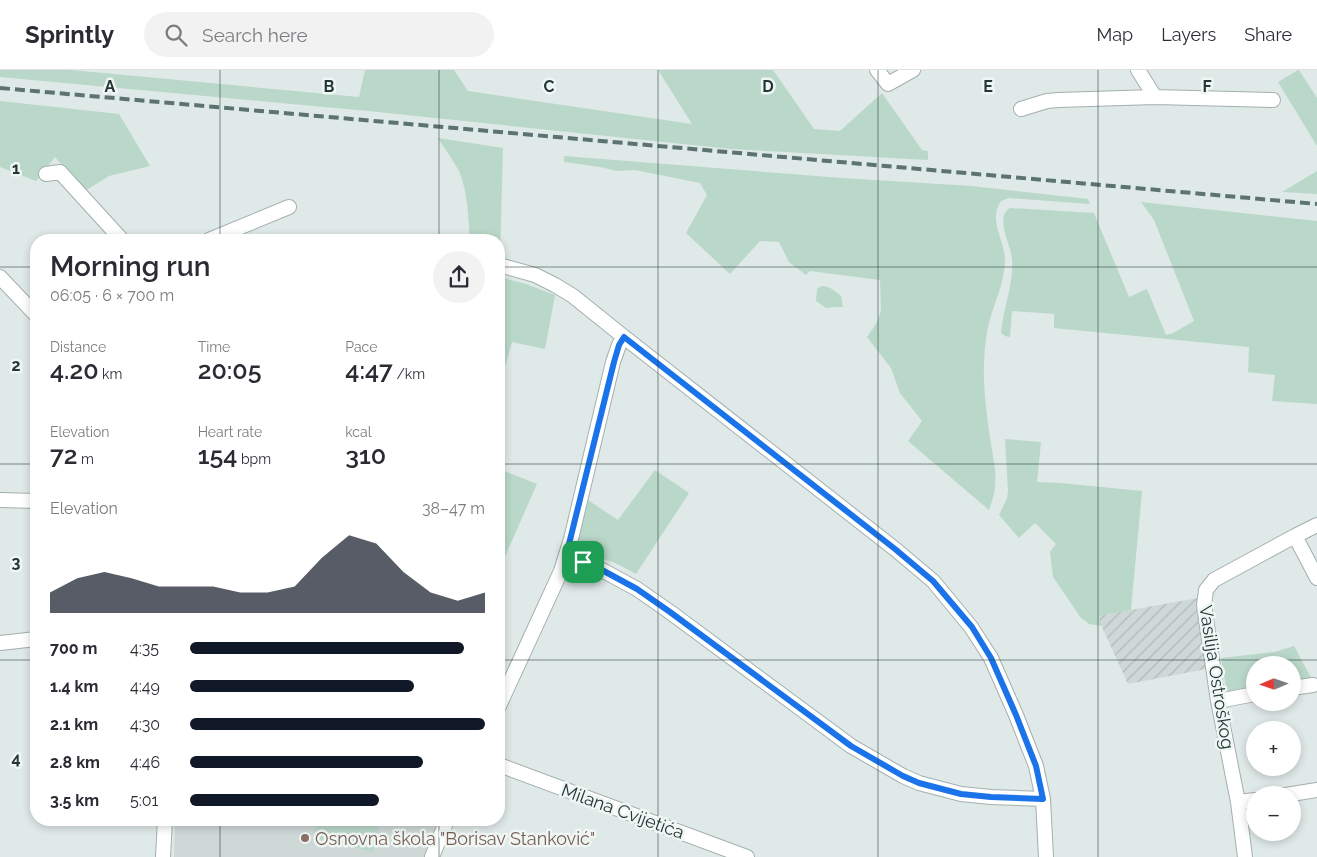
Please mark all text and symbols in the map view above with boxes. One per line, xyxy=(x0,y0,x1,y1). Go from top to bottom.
search box xyxy=(144,12,494,57)
text: Sprintly xyxy=(25,20,114,49)
icon: search xyxy=(162,21,190,49)
text: Search here xyxy=(202,24,308,46)
text: Map xyxy=(1097,24,1133,45)
text: Layers xyxy=(1161,24,1216,45)
text: Share xyxy=(1244,24,1292,45)
text: A xyxy=(105,77,116,96)
text: B xyxy=(324,77,335,96)
text: C xyxy=(544,77,555,96)
text: D xyxy=(762,77,774,96)
text: E xyxy=(983,77,993,96)
text: F xyxy=(1202,77,1212,96)
text: 1 xyxy=(12,159,20,178)
text: Morning run xyxy=(50,250,210,283)
button: share xyxy=(433,251,485,303)
text: 06:05 · 6 × 700 m xyxy=(50,286,174,305)
text: Distance xyxy=(50,339,106,355)
text: Time xyxy=(198,339,230,355)
text: Pace xyxy=(345,339,377,355)
text: 4.20 xyxy=(50,355,99,385)
text: 20:05 xyxy=(198,355,261,385)
text: 4:47 xyxy=(345,355,393,385)
text: 2 xyxy=(11,356,21,375)
text: km xyxy=(99,366,122,382)
text: /km xyxy=(393,366,425,382)
text: Elevation xyxy=(50,424,109,440)
text: Heart rate xyxy=(198,424,262,440)
text: kcal xyxy=(345,424,372,440)
text: 72 xyxy=(50,440,77,470)
text: 154 xyxy=(198,440,237,470)
text: 310 xyxy=(345,440,386,470)
text: m xyxy=(77,451,94,467)
text: bpm xyxy=(237,451,271,467)
text: Elevation xyxy=(50,499,118,518)
text: 38–47 m xyxy=(422,499,485,518)
pin xyxy=(562,541,604,583)
icon: arrive xyxy=(569,548,597,576)
text: 3 xyxy=(12,553,21,572)
street label: Vasilija Ostroškog xyxy=(1195,603,1239,751)
text: 700 m xyxy=(50,639,97,658)
text: 4:35 xyxy=(130,639,159,658)
north arrow xyxy=(1246,656,1301,711)
map controls xyxy=(1246,656,1301,841)
text: 1.4 km xyxy=(50,677,98,696)
text: 4:49 xyxy=(130,677,160,696)
text: 2.1 km xyxy=(50,715,98,734)
text: 4:30 xyxy=(130,715,160,734)
button: + xyxy=(1246,721,1301,776)
text: 4 xyxy=(11,749,21,768)
text: 2.8 km xyxy=(50,753,100,772)
text: 4:46 xyxy=(130,753,160,772)
street label: Milana Cvijetića xyxy=(559,779,687,843)
button: − xyxy=(1246,786,1301,841)
text: 3.5 km xyxy=(50,791,99,810)
text: 5:01 xyxy=(130,791,158,810)
place label: Osnovna škola "Borisav Stanković" xyxy=(315,828,595,849)
marker: Osnovna škola "Borisav Stanković" xyxy=(299,832,311,844)

